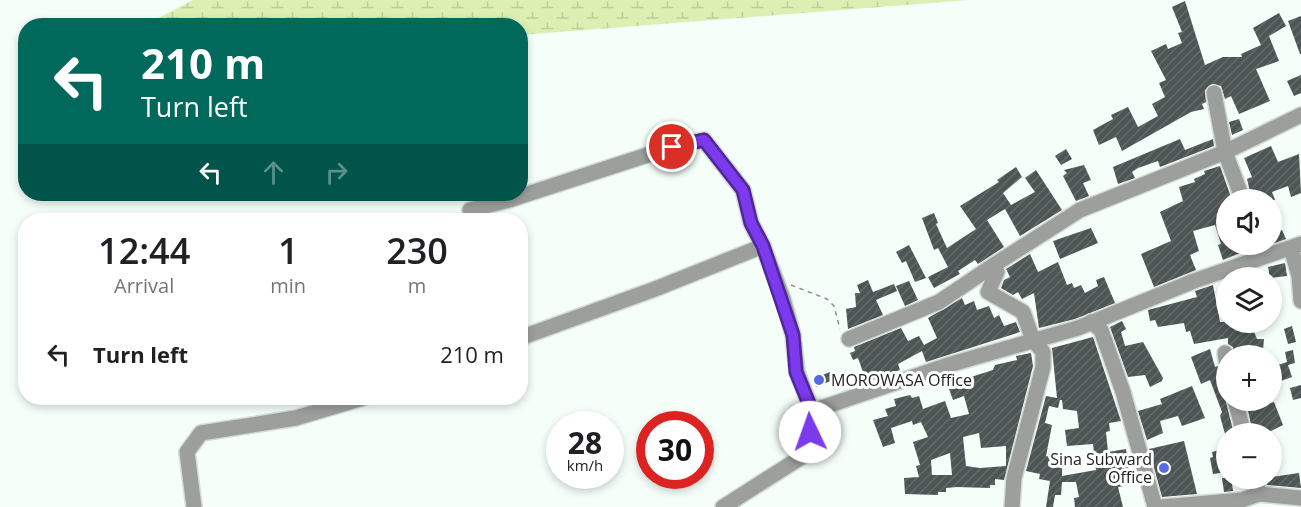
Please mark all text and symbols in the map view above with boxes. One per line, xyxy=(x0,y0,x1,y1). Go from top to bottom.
text: 210 m xyxy=(141,34,265,91)
icon: left xyxy=(42,42,120,120)
text: Turn left xyxy=(141,88,248,125)
pin xyxy=(646,121,697,172)
icon: arrive xyxy=(655,130,688,163)
icon: left xyxy=(194,156,227,189)
icon: ahead xyxy=(257,156,290,189)
icon: right xyxy=(320,156,353,189)
map controls xyxy=(1216,189,1282,489)
button: sound xyxy=(1216,189,1282,255)
text: 12:44 xyxy=(98,226,190,275)
text: 1 xyxy=(278,226,299,275)
text: 230 xyxy=(386,226,448,275)
button: layers xyxy=(1216,267,1282,333)
text: Arrival xyxy=(114,272,174,299)
text: min xyxy=(270,272,306,299)
text: m xyxy=(408,272,426,299)
icon: left xyxy=(42,338,75,371)
text: Turn left xyxy=(93,339,188,369)
text: 210 m xyxy=(440,339,504,369)
button: + xyxy=(1216,345,1282,411)
place label: MOROWASA Office xyxy=(831,369,972,391)
marker: MOROWASA Office xyxy=(812,373,826,387)
position arrow xyxy=(778,400,842,464)
speed limit sign: 30 xyxy=(636,411,714,489)
text: 28 xyxy=(568,422,602,463)
button: − xyxy=(1216,423,1282,489)
place label: Sina Subward Office xyxy=(1050,448,1152,488)
text: km/h xyxy=(567,455,603,475)
marker: Sina Subward Office xyxy=(1157,461,1171,475)

